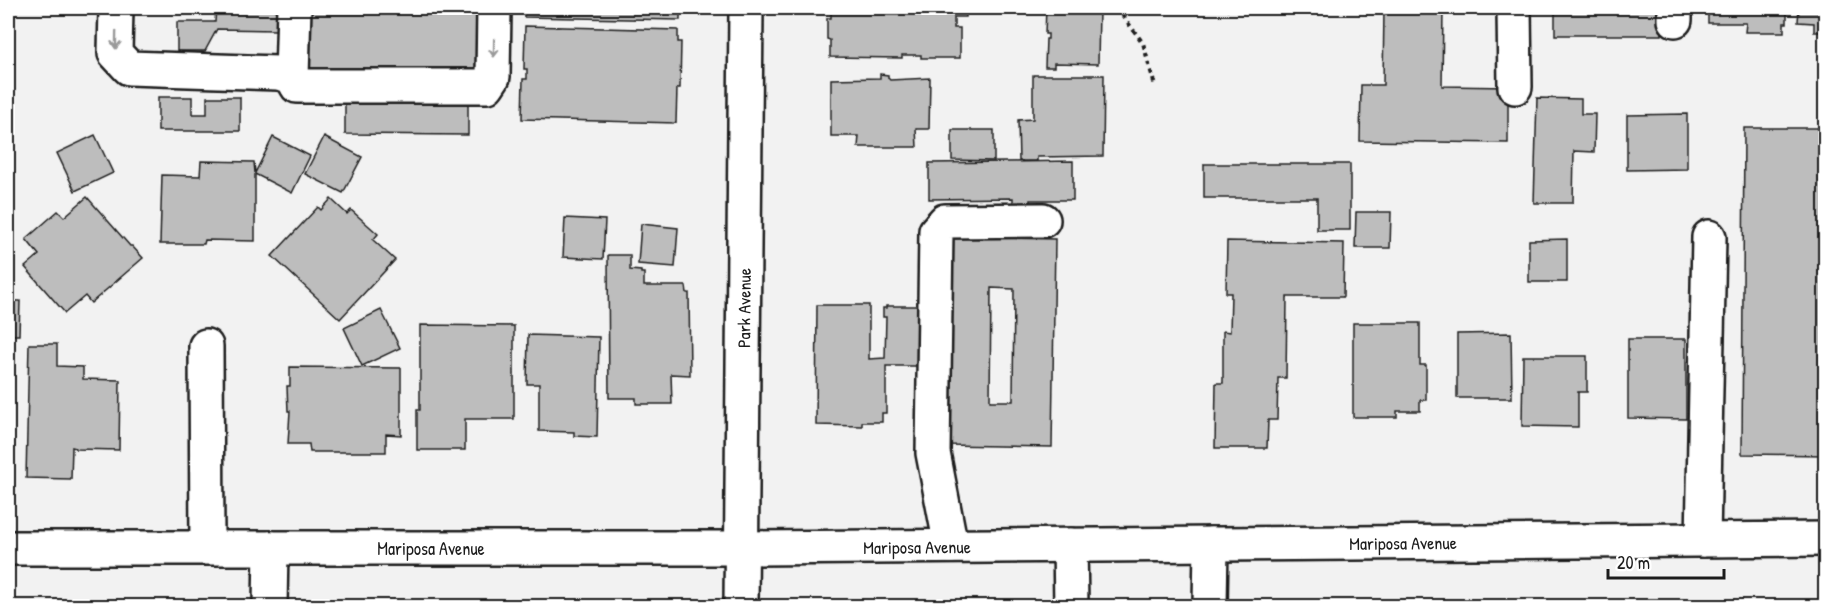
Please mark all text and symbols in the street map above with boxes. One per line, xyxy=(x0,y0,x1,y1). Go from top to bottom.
one-way arrow xyxy=(110,30,122,50)
one-way arrow xyxy=(488,37,500,57)
street label: Park Avenue xyxy=(731,268,756,348)
street label: Mariposa Avenue xyxy=(1349,530,1457,555)
street label: Mariposa Avenue xyxy=(863,534,971,559)
street label: Mariposa Avenue xyxy=(377,536,485,561)
scale bar xyxy=(1608,542,1724,580)
text: 20 m xyxy=(1617,550,1650,575)

